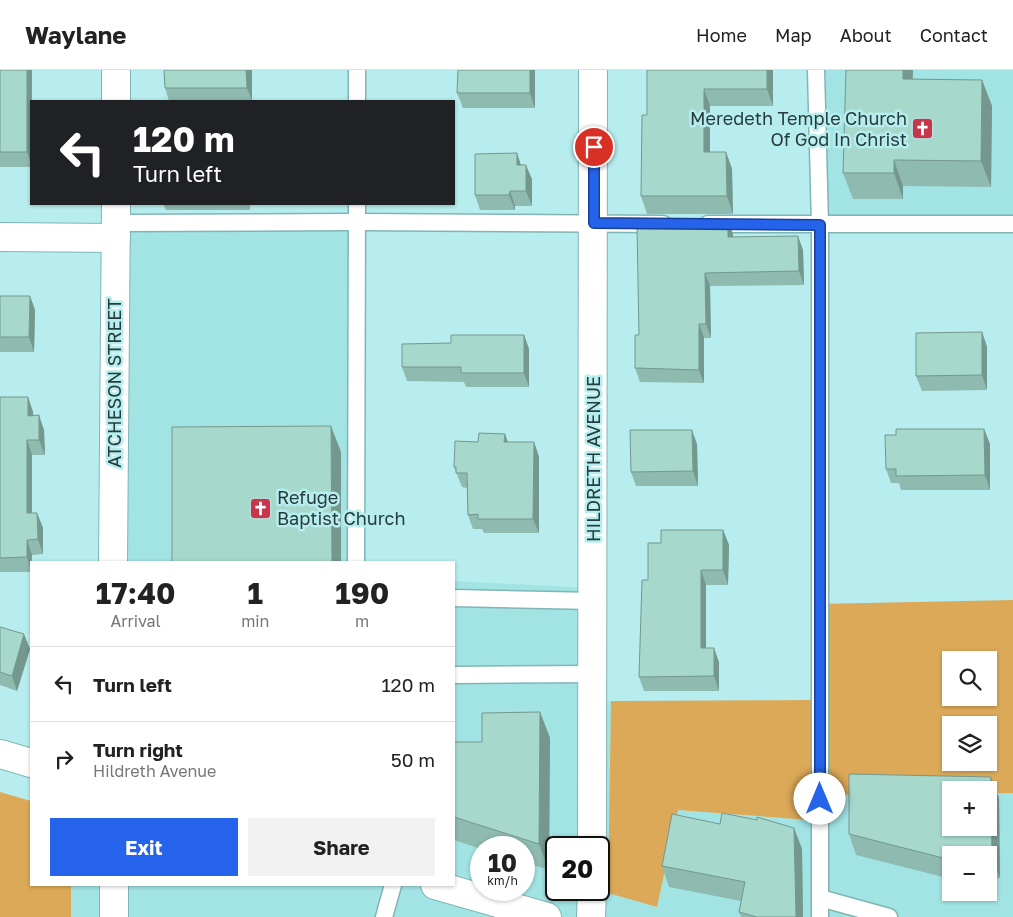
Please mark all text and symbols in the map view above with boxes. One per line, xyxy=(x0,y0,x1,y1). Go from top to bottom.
text: Waylane xyxy=(25,20,126,49)
text: Home xyxy=(696,24,747,46)
text: Map xyxy=(775,24,812,46)
text: About xyxy=(840,24,892,46)
text: Contact xyxy=(920,24,988,46)
place label: Meredeth Temple Church Of God In Christ xyxy=(690,107,907,150)
church icon: Meredeth Temple Church Of God In Christ xyxy=(911,117,935,141)
text: 120 m xyxy=(133,118,235,160)
icon: left xyxy=(50,120,115,185)
pin xyxy=(573,126,615,168)
icon: arrive xyxy=(580,133,608,161)
text: Turn left xyxy=(133,160,222,187)
street label: ATCHESON STREET xyxy=(103,298,125,468)
street label: HILDRETH AVENUE xyxy=(582,376,604,542)
place label: Refuge Baptist Church xyxy=(277,486,405,529)
church icon: Refuge Baptist Church xyxy=(249,496,273,520)
text: 17:40 xyxy=(96,575,175,611)
text: 1 xyxy=(248,575,263,611)
text: 190 xyxy=(335,575,389,611)
text: Arrival xyxy=(111,611,161,631)
text: min xyxy=(241,611,269,631)
text: m xyxy=(355,611,369,631)
map controls xyxy=(942,651,997,901)
button: search xyxy=(942,651,997,706)
icon: left xyxy=(50,670,78,698)
text: Turn left xyxy=(93,673,172,696)
text: 120 m xyxy=(381,673,435,696)
button: layers xyxy=(942,716,997,771)
text: Turn right xyxy=(93,738,183,761)
icon: right xyxy=(50,745,78,773)
text: 50 m xyxy=(391,748,435,771)
text: Hildreth Avenue xyxy=(93,761,216,781)
position arrow xyxy=(793,772,845,824)
button: + xyxy=(942,781,997,836)
button: Exit xyxy=(50,818,238,876)
button: Share xyxy=(248,818,435,876)
speed limit sign: 20 xyxy=(545,836,610,901)
button: − xyxy=(942,846,997,901)
text: 10 xyxy=(488,847,517,878)
text: km/h xyxy=(487,873,518,888)

